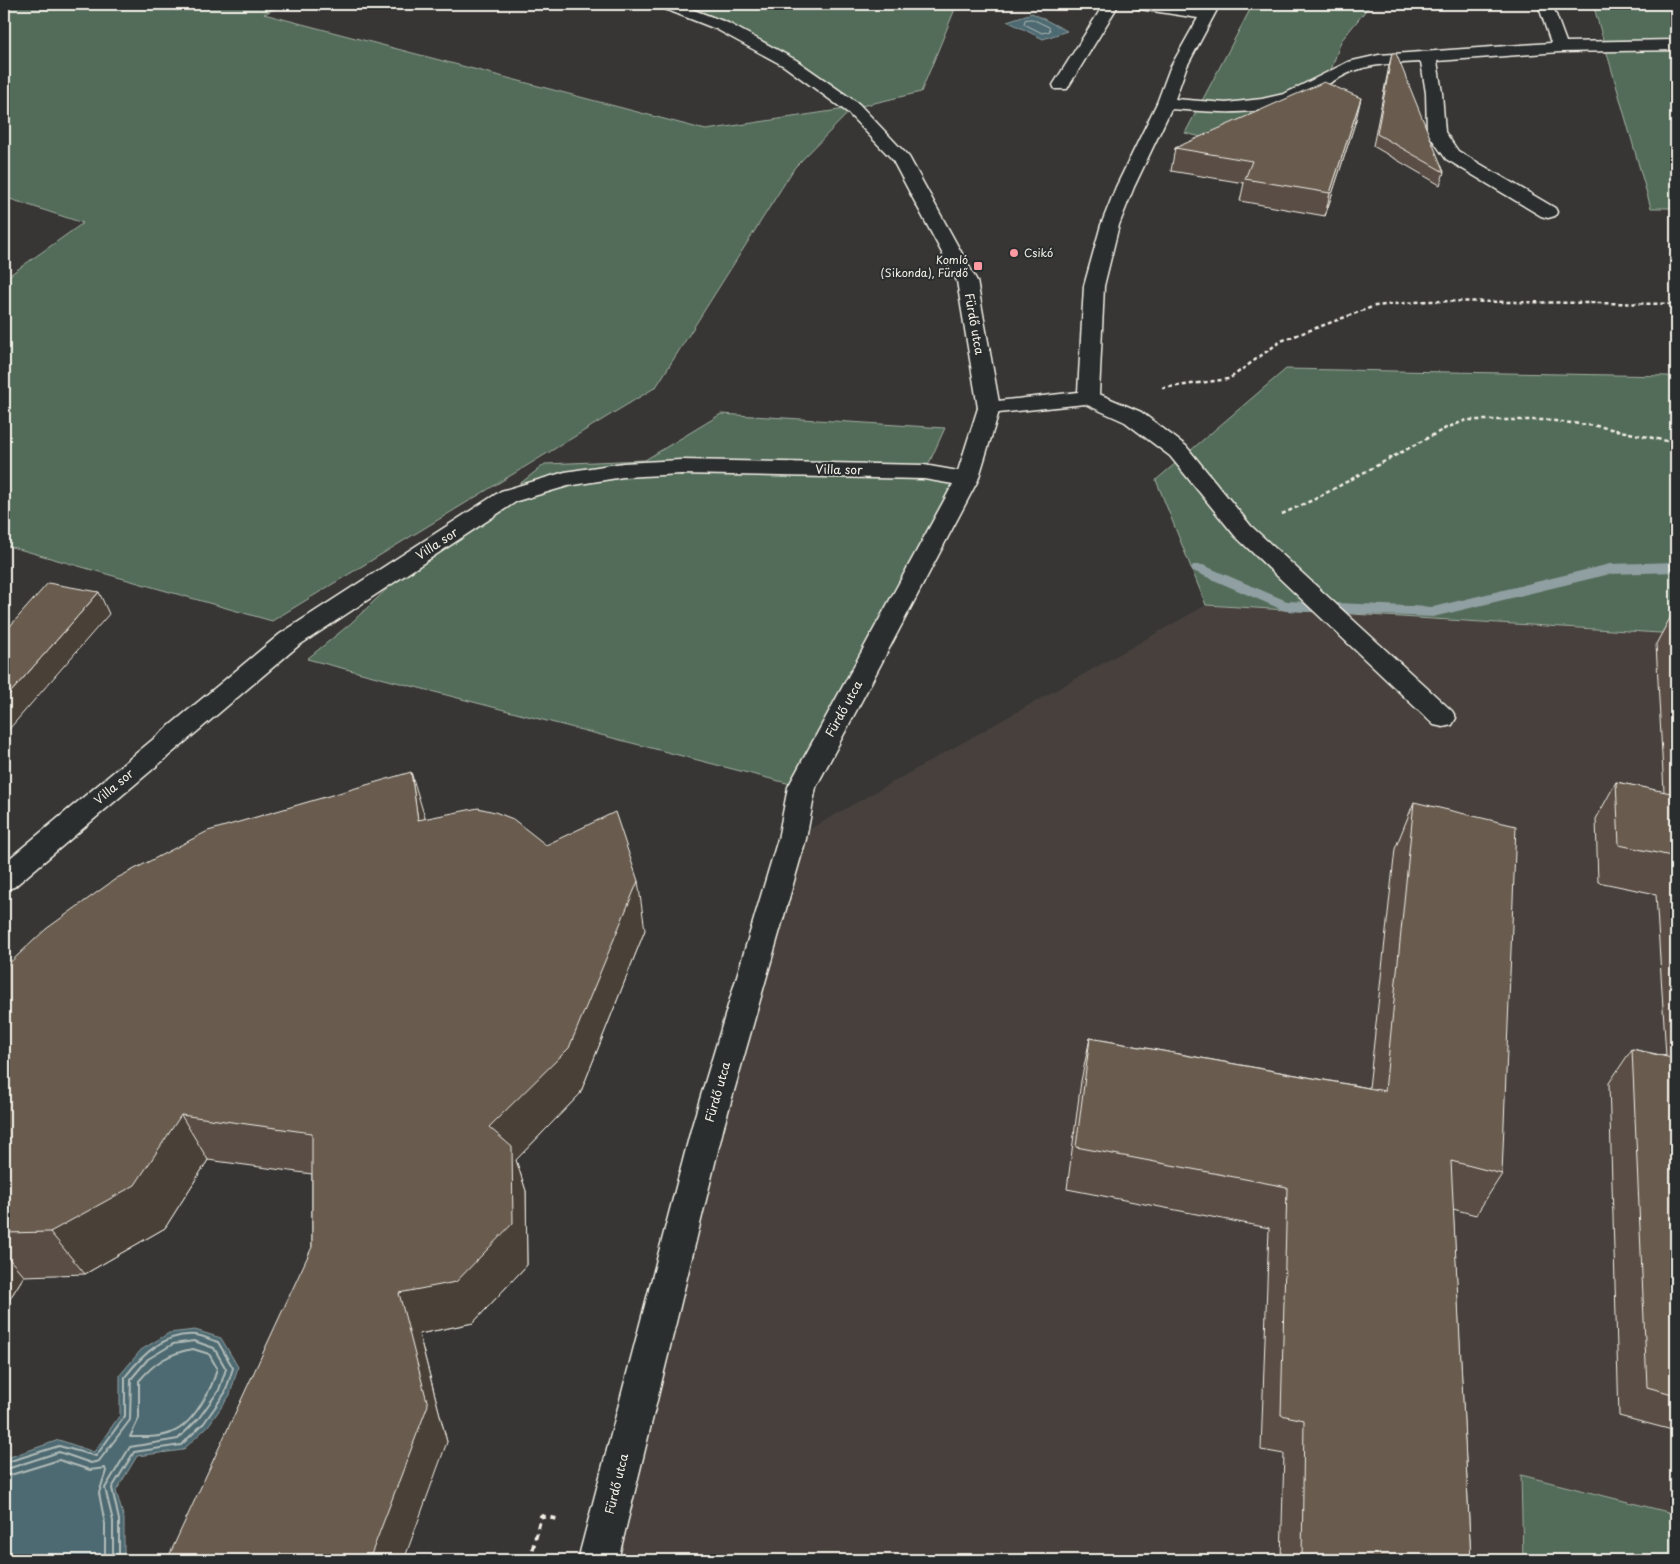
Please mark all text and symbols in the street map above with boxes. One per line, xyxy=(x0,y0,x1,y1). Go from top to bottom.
place label: Csikó xyxy=(1024,244,1053,261)
marker: Csikó xyxy=(1008,247,1020,259)
place label: Komló (Sikonda), Fürdő xyxy=(880,251,968,281)
marker: Komló (Sikonda), Fürdő xyxy=(972,260,984,272)
street label: Fürdő utca xyxy=(961,292,989,356)
street label: Villa sor xyxy=(815,460,863,478)
street label: Villa sor xyxy=(412,523,461,564)
street label: Fürdő utca xyxy=(820,677,866,740)
street label: Villa sor xyxy=(90,764,138,808)
street label: Fürdő utca xyxy=(700,1059,734,1124)
street label: Fürdő utca xyxy=(600,1451,632,1516)

